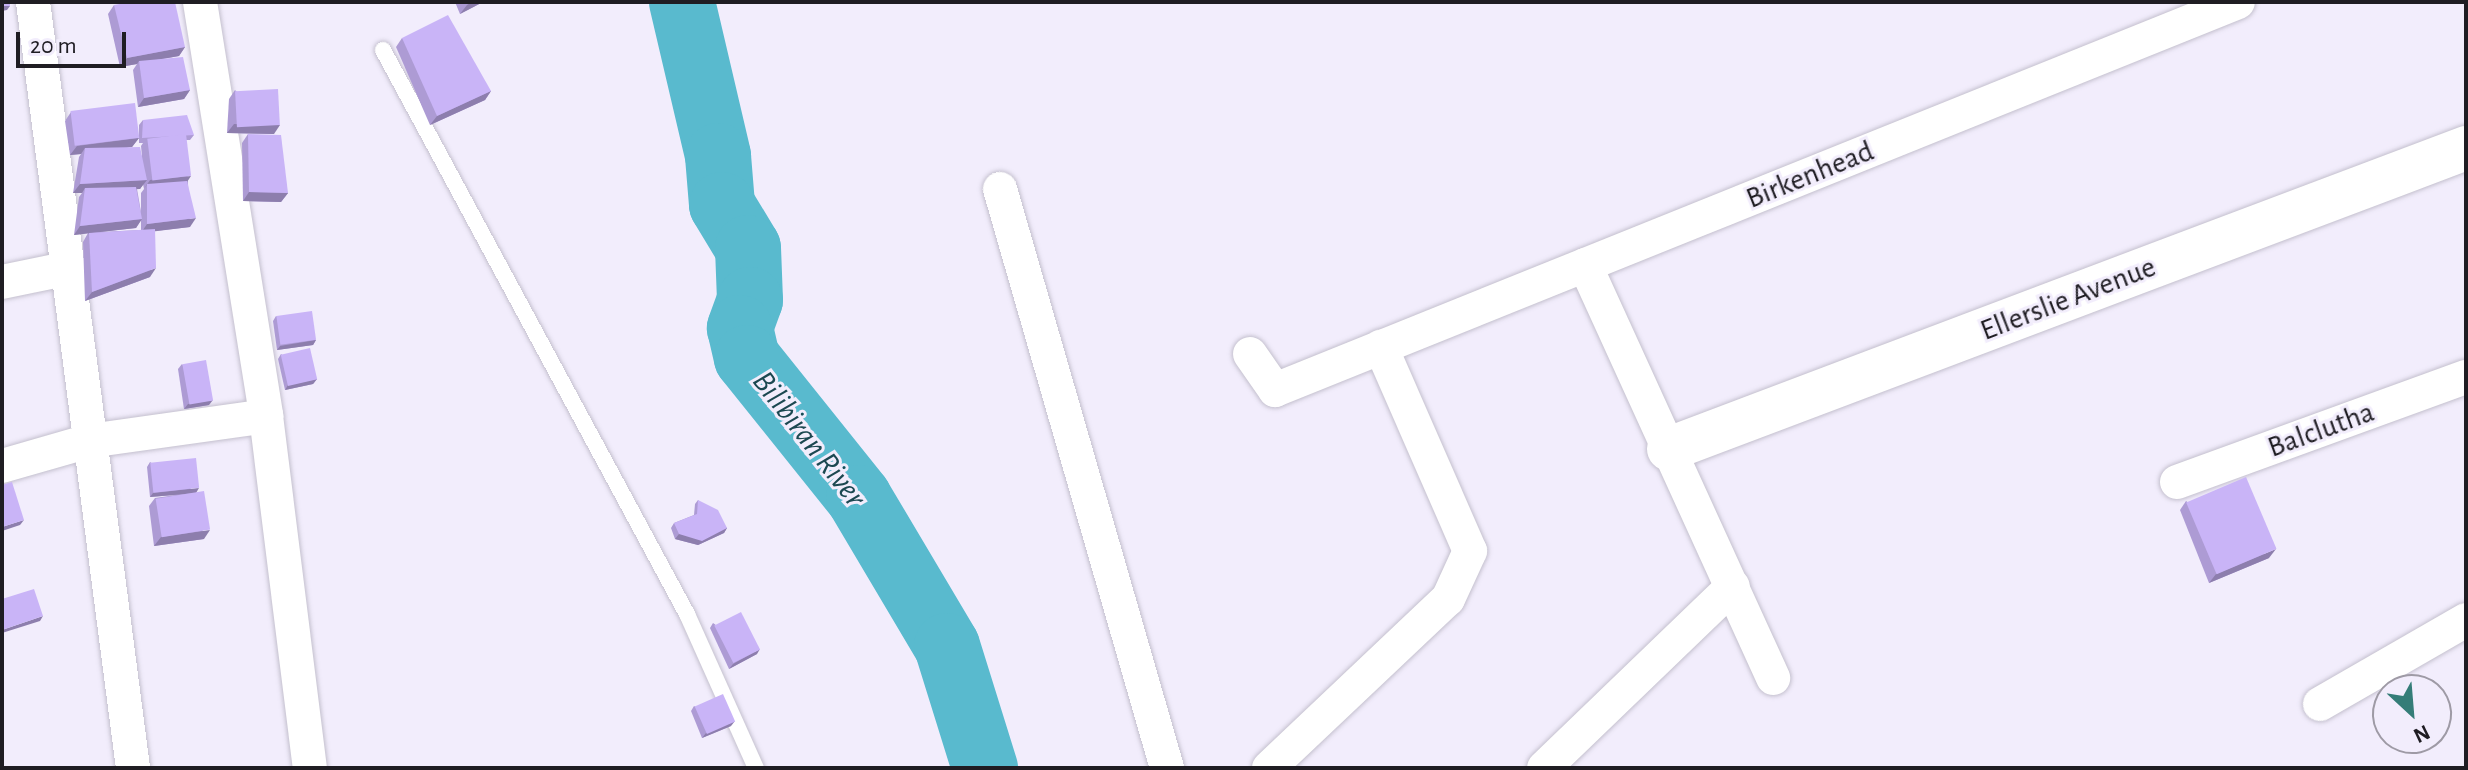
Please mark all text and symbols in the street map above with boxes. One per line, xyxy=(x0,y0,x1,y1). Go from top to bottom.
scale bar xyxy=(20,16,130,66)
text: 20 m xyxy=(30,34,77,58)
street label: Birkenhead xyxy=(1741,133,1879,217)
street label: Ellerslie Avenue xyxy=(1975,249,2161,349)
water label: Bilibiran River xyxy=(744,363,874,515)
street label: Balclutha xyxy=(2263,394,2379,466)
north arrow xyxy=(2372,674,2452,754)
text: N xyxy=(2410,721,2433,747)

